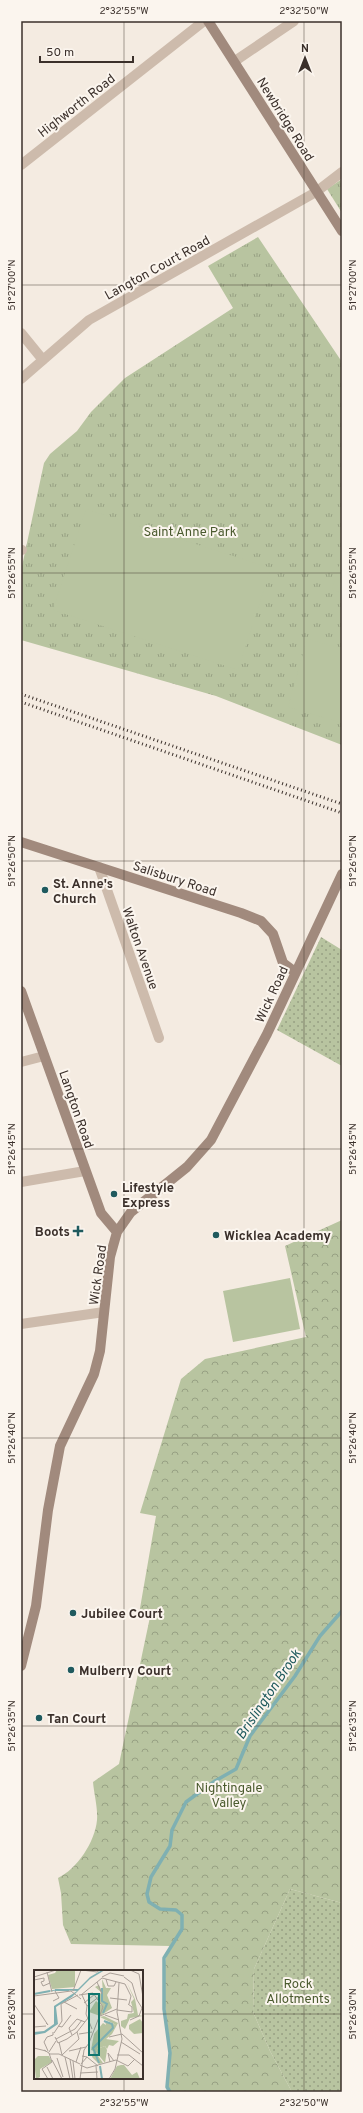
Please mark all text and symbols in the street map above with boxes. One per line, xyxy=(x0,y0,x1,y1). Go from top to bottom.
text: 2°32'55"W xyxy=(99,5,149,18)
text: 2°32'50"W xyxy=(279,5,329,18)
scale bar xyxy=(40,38,133,64)
north arrow xyxy=(285,38,325,78)
text: N xyxy=(301,42,309,56)
text: 50 m xyxy=(46,45,74,61)
street label: Highworth Road xyxy=(35,71,119,142)
street label: Newbridge Road xyxy=(252,75,316,165)
street label: Langton Court Road xyxy=(103,233,213,304)
text: 51°27'00"N xyxy=(6,259,19,311)
text: 51°27'00"N xyxy=(347,259,360,311)
park label: Saint Anne Park xyxy=(143,525,237,541)
text: 51°26'55"N xyxy=(6,547,19,599)
text: 51°26'55"N xyxy=(347,547,360,599)
text: 51°26'50"N xyxy=(6,835,19,887)
text: 51°26'50"N xyxy=(347,835,360,887)
street label: Salisbury Road xyxy=(130,859,218,901)
place label: St. Anne's Church xyxy=(53,877,113,908)
marker: St. Anne's Church xyxy=(40,885,50,895)
street label: Walton Avenue xyxy=(118,905,161,992)
street label: Wick Road xyxy=(253,964,293,1026)
street label: Langton Road xyxy=(54,1068,96,1151)
text: 51°26'45"N xyxy=(6,1123,19,1175)
text: 51°26'45"N xyxy=(347,1123,360,1175)
place label: Lifestyle Express xyxy=(122,1181,174,1212)
marker: Lifestyle Express xyxy=(109,1189,119,1199)
place label: Boots xyxy=(35,1225,70,1241)
marker: Boots xyxy=(73,1226,83,1236)
place label: Wicklea Academy xyxy=(224,1229,331,1245)
marker: Wicklea Academy xyxy=(211,1230,221,1240)
street label: Wick Road xyxy=(87,1244,111,1306)
text: 51°26'40"N xyxy=(6,1412,19,1464)
text: 51°26'40"N xyxy=(347,1412,360,1464)
place label: Jubilee Court xyxy=(81,1607,163,1623)
marker: Jubilee Court xyxy=(68,1608,78,1618)
water label: Brislington Brook xyxy=(233,1646,306,1743)
place label: Mulberry Court xyxy=(79,1664,171,1680)
marker: Mulberry Court xyxy=(66,1665,76,1675)
text: 51°26'35"N xyxy=(6,1700,19,1752)
text: 51°26'35"N xyxy=(347,1700,360,1752)
place label: Tan Court xyxy=(47,1712,106,1728)
marker: Tan Court xyxy=(34,1713,44,1723)
park label: Nightingale Valley xyxy=(195,1781,263,1812)
inset map xyxy=(34,1970,143,2079)
park label: Rock Allotments xyxy=(266,1977,330,2008)
text: 51°26'30"N xyxy=(6,1988,19,2040)
text: 51°26'30"N xyxy=(347,1988,360,2040)
text: 2°32'55"W xyxy=(99,2097,149,2110)
text: 2°32'50"W xyxy=(279,2097,329,2110)

